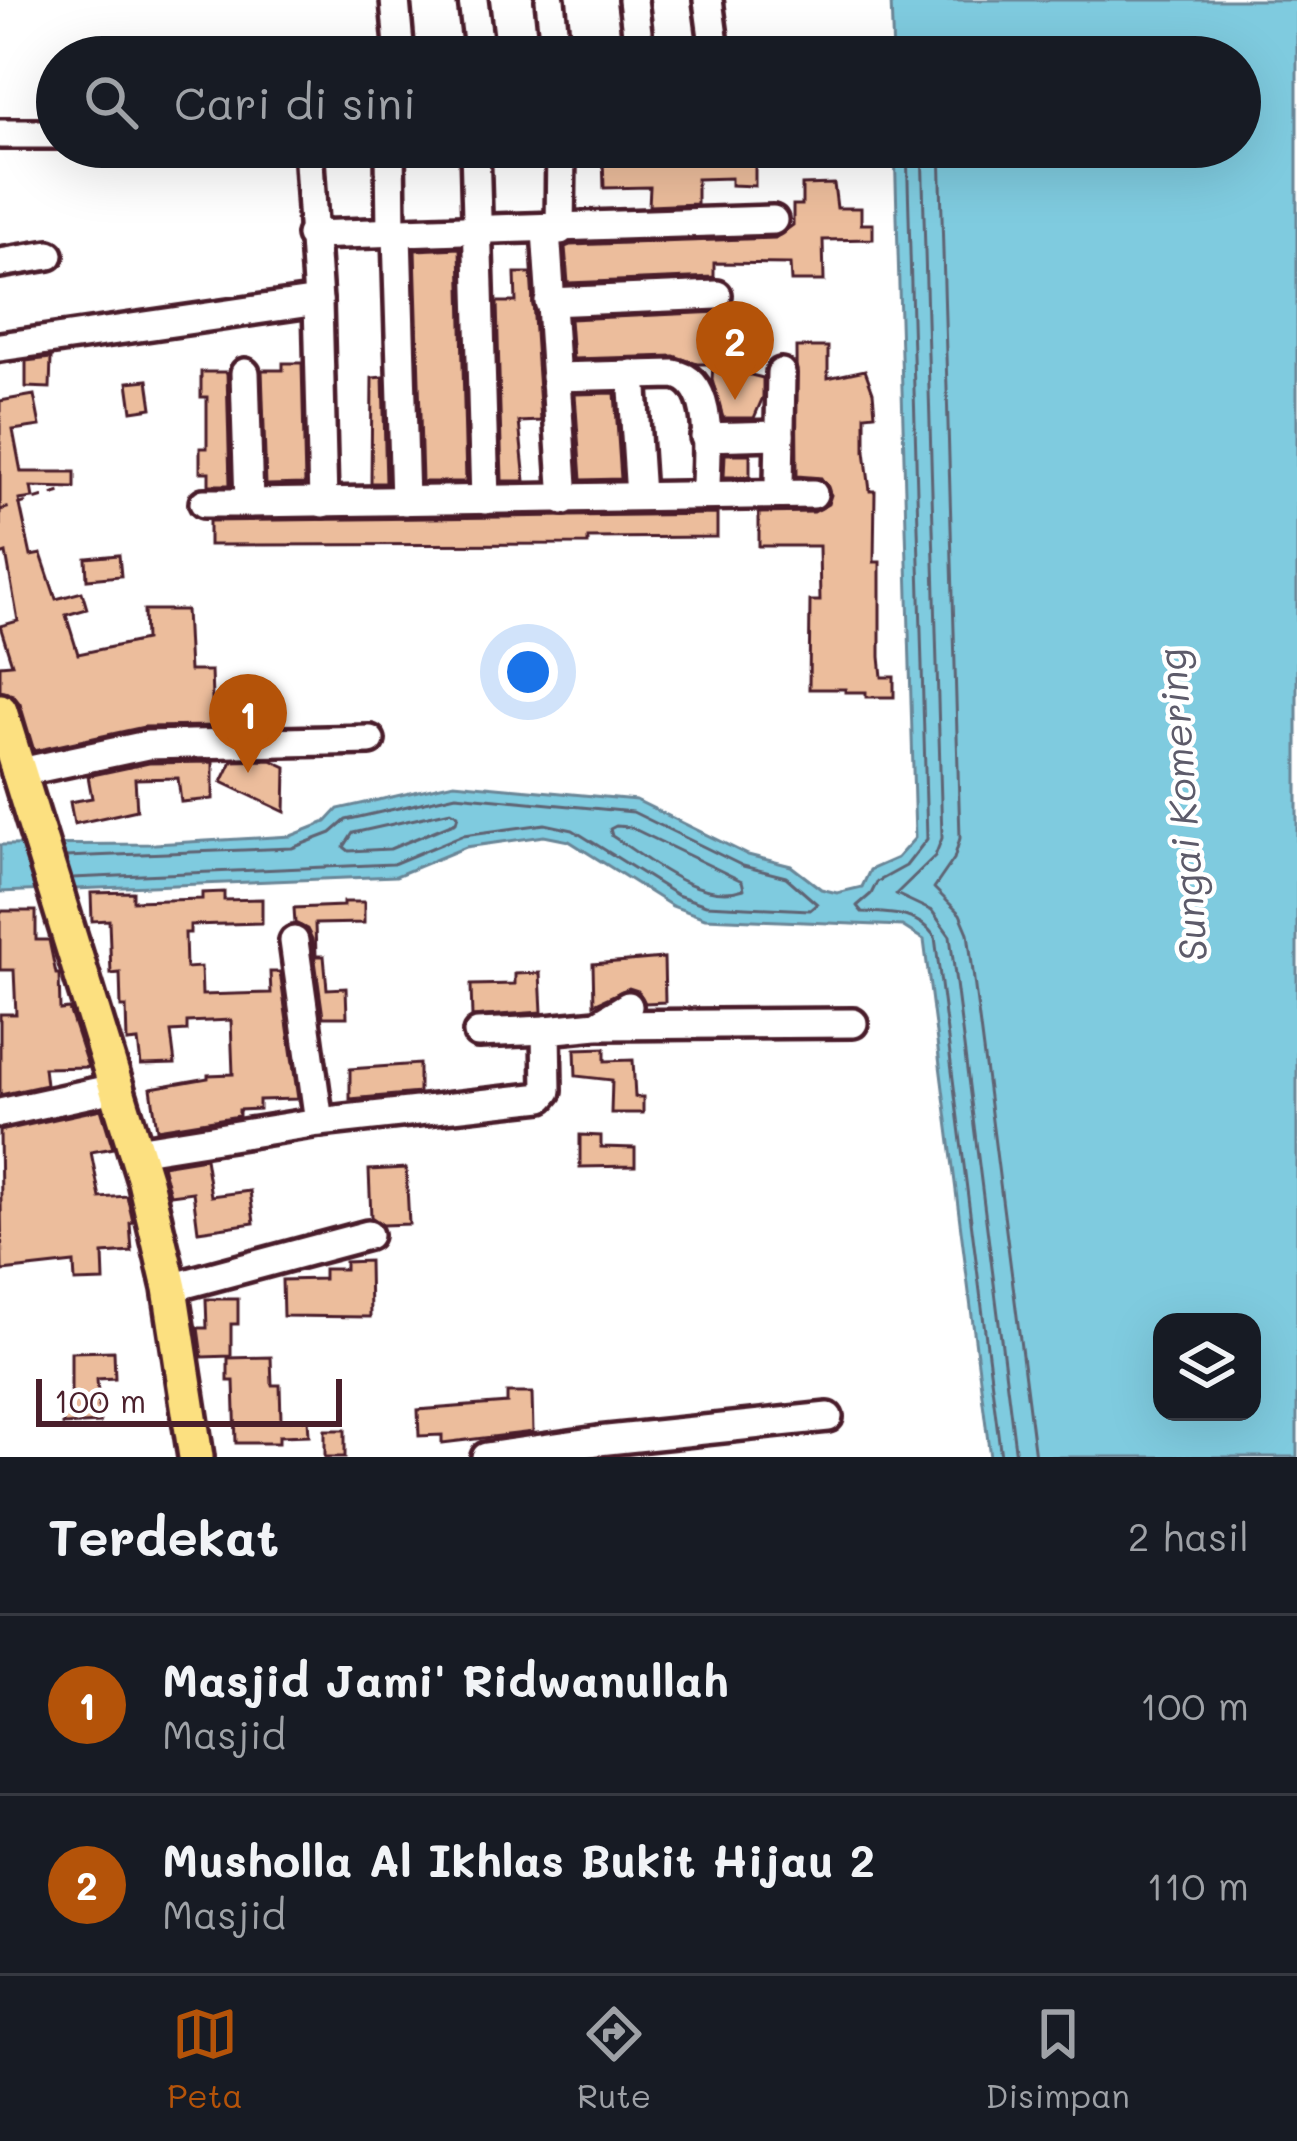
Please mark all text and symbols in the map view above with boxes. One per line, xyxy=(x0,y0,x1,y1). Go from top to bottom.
search box xyxy=(36,36,1261,168)
icon: search xyxy=(78,69,144,135)
text: Cari di sini xyxy=(174,73,416,131)
pin: 2 xyxy=(696,301,774,400)
your location xyxy=(498,642,558,702)
water label: Sungai Komering xyxy=(1145,647,1218,963)
pin: 1 xyxy=(209,674,287,773)
map controls xyxy=(1153,1313,1261,1421)
button: layers xyxy=(1153,1313,1261,1421)
scale bar xyxy=(36,1373,342,1426)
text: 100 m xyxy=(54,1378,146,1421)
text: Terdekat xyxy=(48,1502,279,1569)
text: 2 hasil xyxy=(1128,1510,1249,1561)
text: Masjid Jami' Ridwanullah xyxy=(162,1650,729,1708)
text: 1 xyxy=(78,1679,96,1730)
text: 100 m xyxy=(1140,1679,1249,1730)
text: Masjid xyxy=(162,1708,286,1759)
text: Musholla Al Ikhlas Bukit Hijau 2 xyxy=(162,1830,875,1888)
text: 2 xyxy=(76,1859,98,1910)
text: 110 m xyxy=(1147,1859,1249,1910)
text: Masjid xyxy=(162,1888,286,1939)
tab: Peta xyxy=(167,2001,243,2116)
tab: Rute xyxy=(577,2001,651,2116)
tab: Disimpan xyxy=(985,2001,1130,2116)

